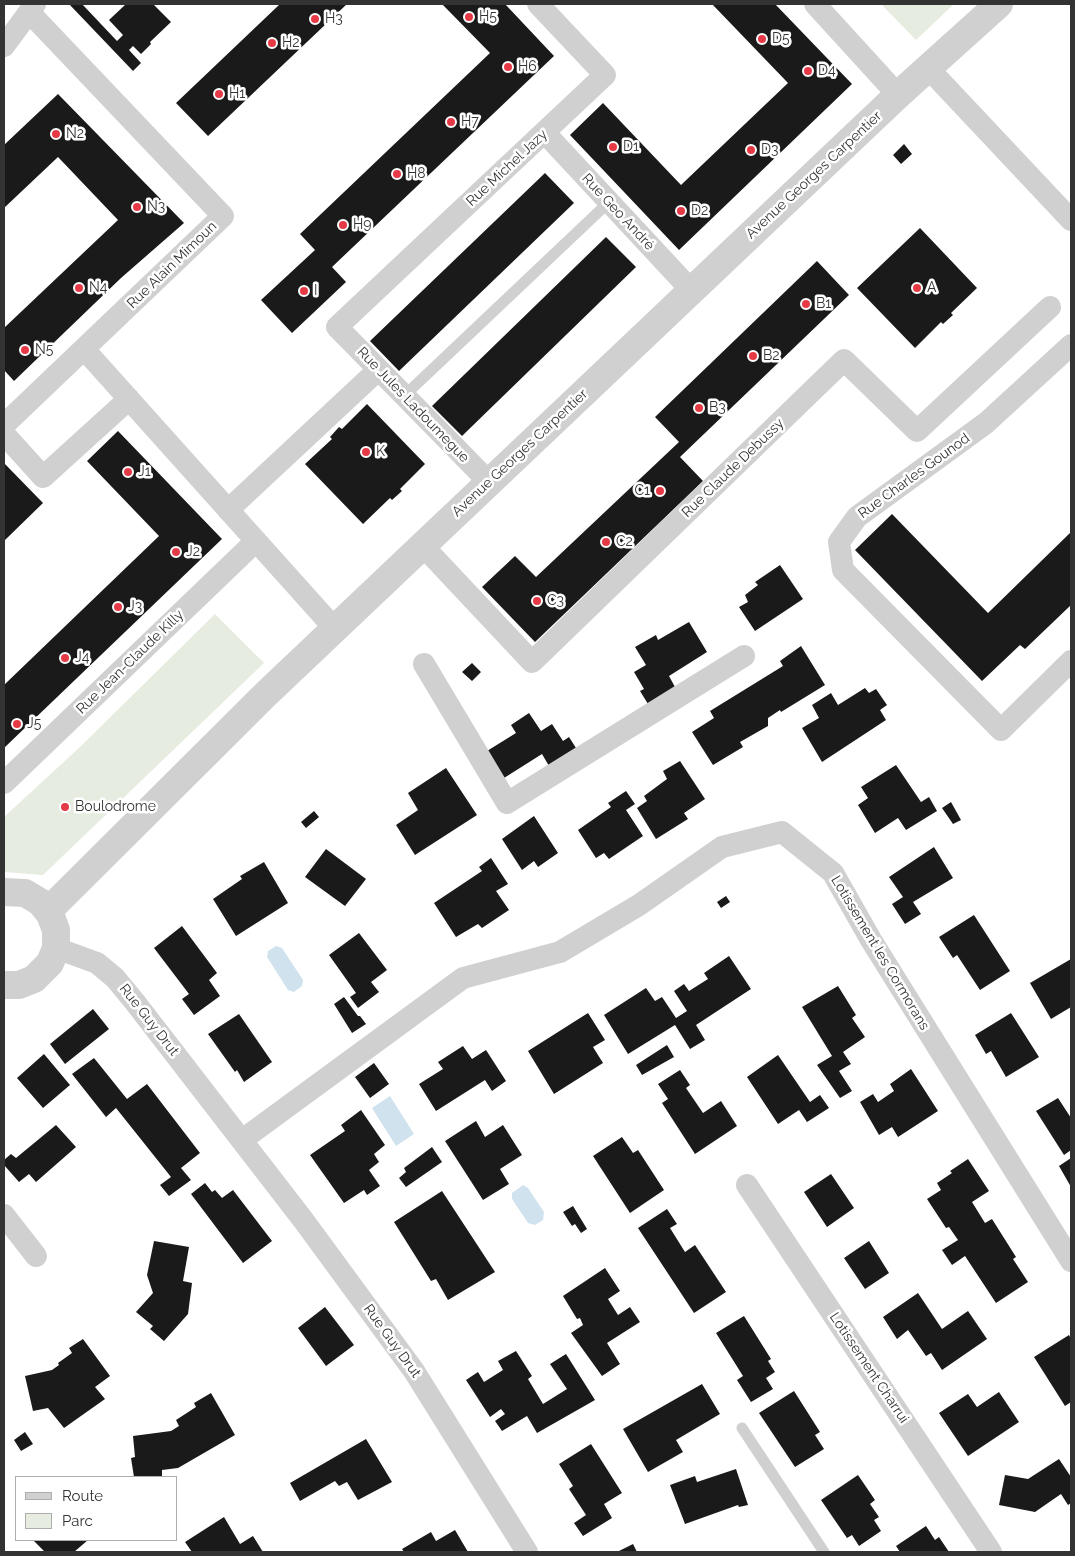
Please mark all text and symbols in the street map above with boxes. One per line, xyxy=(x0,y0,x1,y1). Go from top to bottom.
place label: H5 xyxy=(479,9,497,25)
place label: H3 xyxy=(325,11,343,27)
marker: H5 xyxy=(463,11,475,23)
marker: H3 xyxy=(309,13,321,25)
place label: D5 xyxy=(772,31,790,47)
marker: D5 xyxy=(756,33,768,45)
place label: H2 xyxy=(282,35,300,51)
marker: H2 xyxy=(266,37,278,49)
place label: H6 xyxy=(518,59,537,75)
marker: H6 xyxy=(502,61,514,73)
place label: D4 xyxy=(818,63,836,79)
marker: D4 xyxy=(802,65,814,77)
place label: H1 xyxy=(229,86,245,102)
marker: H1 xyxy=(213,88,225,100)
street label: Avenue Georges Carpentier xyxy=(743,108,885,242)
place label: H7 xyxy=(461,114,479,130)
marker: H7 xyxy=(445,116,457,128)
place label: N2 xyxy=(66,126,84,142)
street label: Rue Michel Jazy xyxy=(463,126,551,210)
marker: N2 xyxy=(50,128,62,140)
place label: D1 xyxy=(623,139,639,155)
marker: D1 xyxy=(607,141,619,153)
place label: D3 xyxy=(761,142,778,158)
marker: D3 xyxy=(745,144,757,156)
place label: H8 xyxy=(407,166,426,182)
marker: H8 xyxy=(391,168,403,180)
street label: Rue Geo André xyxy=(578,170,658,254)
place label: N3 xyxy=(147,199,165,215)
marker: N3 xyxy=(131,201,143,213)
place label: D2 xyxy=(691,203,708,219)
marker: D2 xyxy=(675,205,687,217)
place label: H9 xyxy=(353,217,372,233)
street label: Rue Alain Mimoun xyxy=(124,218,220,312)
marker: H9 xyxy=(337,219,349,231)
place label: N4 xyxy=(89,280,107,296)
place label: A xyxy=(927,280,936,296)
marker: N4 xyxy=(73,282,85,294)
marker: A xyxy=(911,282,923,294)
place label: I xyxy=(314,283,317,299)
marker: I xyxy=(298,285,310,297)
place label: B1 xyxy=(816,296,831,312)
marker: B1 xyxy=(800,298,812,310)
place label: N5 xyxy=(35,342,53,358)
marker: N5 xyxy=(19,344,31,356)
street label: Rue Jules Ladoumegue xyxy=(354,344,472,466)
place label: B2 xyxy=(763,348,780,364)
marker: B2 xyxy=(747,350,759,362)
street label: Avenue Georges Carpentier xyxy=(449,386,591,520)
place label: B3 xyxy=(709,400,726,416)
marker: B3 xyxy=(693,402,705,414)
street label: Rue Claude Debussy xyxy=(679,415,787,521)
street label: Rue Charles Gounod xyxy=(855,430,973,522)
place label: K xyxy=(376,444,385,460)
marker: K xyxy=(360,446,372,458)
place label: J1 xyxy=(138,464,151,480)
marker: J1 xyxy=(122,466,134,478)
place label: C1 xyxy=(634,483,650,499)
marker: C1 xyxy=(654,485,666,497)
place label: C2 xyxy=(616,534,633,550)
marker: C2 xyxy=(600,536,612,548)
place label: J2 xyxy=(186,544,200,560)
marker: J2 xyxy=(170,546,182,558)
place label: C3 xyxy=(547,593,564,609)
marker: C3 xyxy=(531,595,543,607)
place label: J3 xyxy=(128,599,142,615)
marker: J3 xyxy=(112,601,124,613)
street label: Rue Jean-Claude Killy xyxy=(73,606,187,718)
place label: J4 xyxy=(75,650,89,666)
marker: J4 xyxy=(59,652,71,664)
place label: J5 xyxy=(27,716,41,732)
marker: J5 xyxy=(11,718,23,730)
place label: Boulodrome xyxy=(75,799,156,815)
marker: Boulodrome xyxy=(59,801,71,813)
street label: Lotissement les Cormorans xyxy=(827,873,933,1033)
street label: Rue Guy Drut xyxy=(116,981,182,1059)
street label: Rue Guy Drut xyxy=(360,1301,424,1381)
street label: Lotissement Charrui xyxy=(826,1310,912,1426)
legend xyxy=(15,1476,178,1541)
text: Route xyxy=(62,1487,103,1505)
text: Parc xyxy=(62,1512,93,1530)

